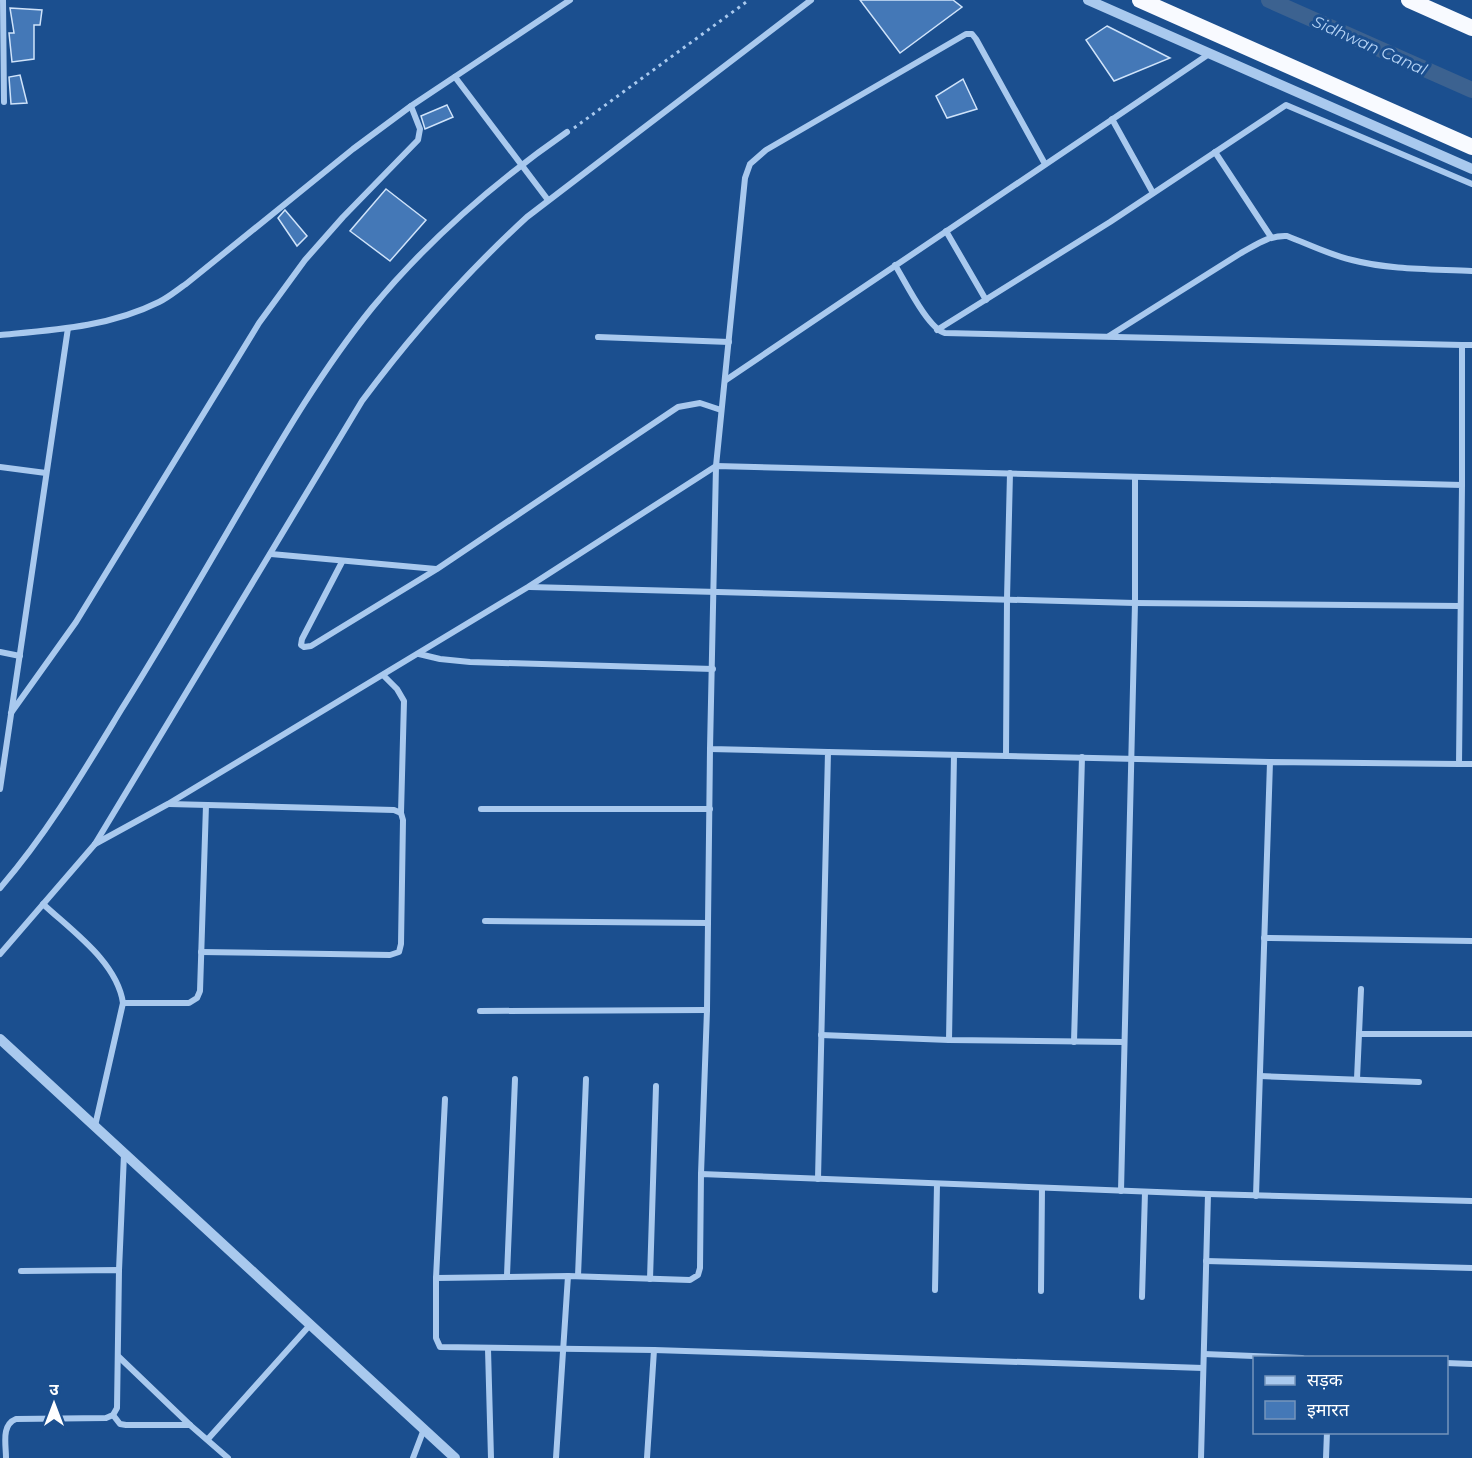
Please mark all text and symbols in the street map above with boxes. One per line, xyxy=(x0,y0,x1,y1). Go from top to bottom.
water label: Sidhwan Canal xyxy=(1310,12,1431,79)
legend xyxy=(1253,1356,1448,1434)
text: सड़क xyxy=(1307,1369,1344,1391)
north arrow xyxy=(24,1374,84,1434)
text: उ xyxy=(49,1380,59,1399)
text: इमारत xyxy=(1307,1399,1350,1421)

